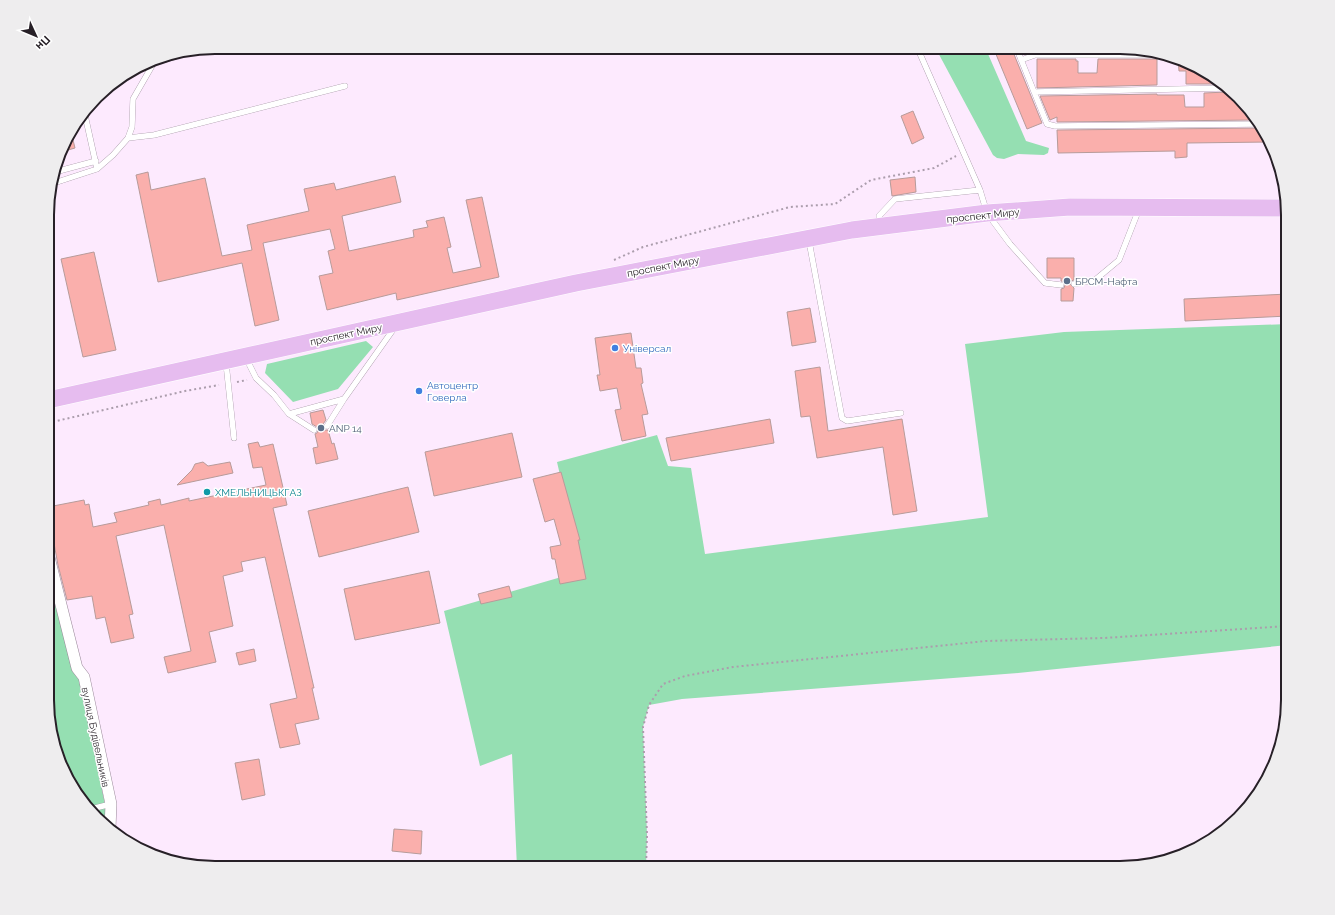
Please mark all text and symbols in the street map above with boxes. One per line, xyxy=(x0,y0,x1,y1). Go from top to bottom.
north arrow xyxy=(16,16,56,56)
text: Пн xyxy=(33,33,53,52)
street label: проспект Миру xyxy=(946,206,1021,225)
street label: проспект Миру xyxy=(626,254,701,279)
marker: БРСМ-Нафта xyxy=(1062,276,1072,286)
place label: БРСМ-Нафта xyxy=(1075,276,1138,287)
street label: проспект Миру xyxy=(309,321,384,348)
marker: Універсал xyxy=(610,343,620,353)
place label: Універсал xyxy=(623,343,671,354)
place label: Автоцентр Говерла xyxy=(427,380,478,403)
marker: Автоцентр Говерла xyxy=(414,386,424,396)
marker: ANP 14 xyxy=(316,423,326,433)
place label: ANP 14 xyxy=(329,423,362,434)
marker: ХМЕЛЬНИЦЬКГАЗ xyxy=(202,487,212,497)
place label: ХМЕЛЬНИЦЬКГАЗ xyxy=(215,487,302,498)
street label: вулиця Будівельників xyxy=(80,686,112,788)

